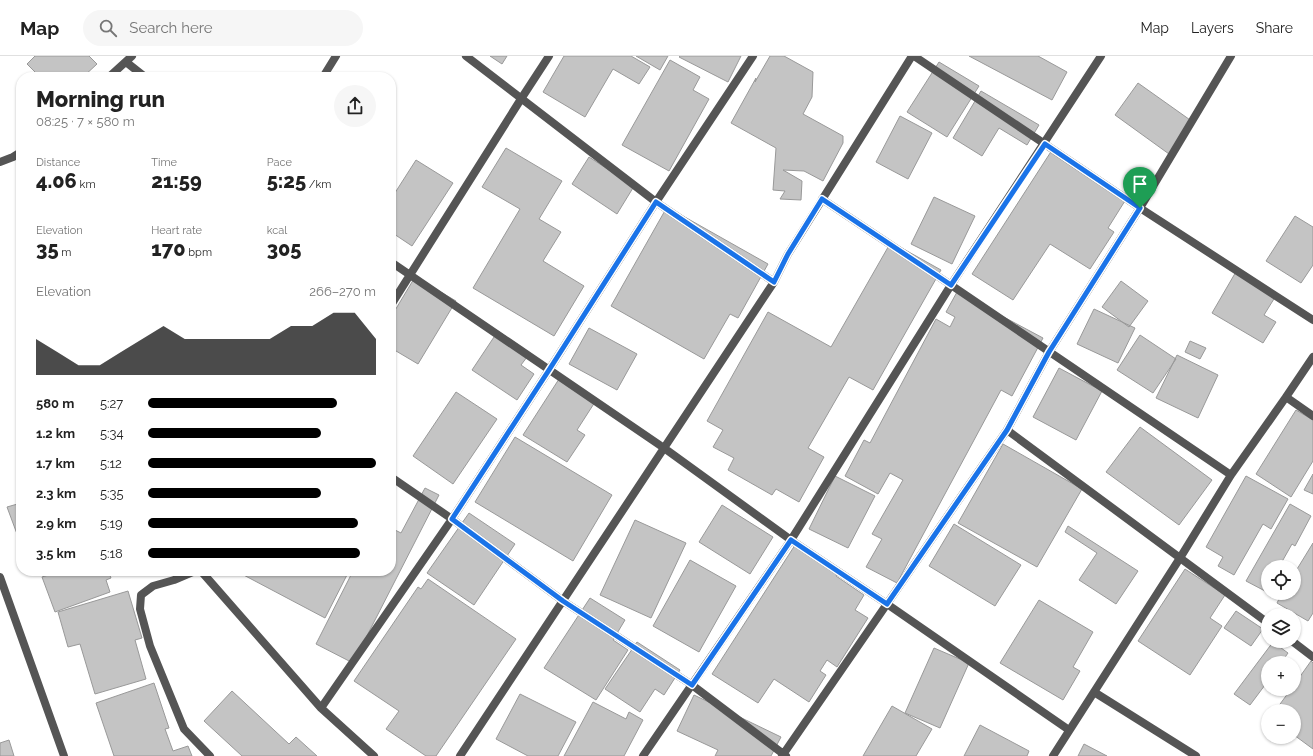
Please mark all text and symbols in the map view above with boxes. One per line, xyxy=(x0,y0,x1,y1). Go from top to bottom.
search box xyxy=(83,10,363,46)
text: Map xyxy=(20,17,59,39)
icon: search xyxy=(97,17,119,39)
text: Search here xyxy=(129,19,213,37)
text: Map xyxy=(1141,20,1169,36)
text: Layers xyxy=(1191,20,1234,36)
text: Share xyxy=(1256,20,1293,36)
button: share xyxy=(334,85,376,127)
text: Morning run xyxy=(36,86,165,112)
text: 08:25 · 7 × 580 m xyxy=(36,114,135,129)
text: Distance xyxy=(36,156,80,169)
text: Time xyxy=(151,156,177,169)
text: Pace xyxy=(267,156,292,169)
pin xyxy=(1123,167,1157,208)
text: 4.06 xyxy=(36,169,77,193)
text: 21:59 xyxy=(151,169,202,193)
text: 5:25 xyxy=(267,169,306,193)
icon: arrive xyxy=(1129,173,1151,195)
text: km xyxy=(77,178,96,191)
text: /km xyxy=(306,178,331,191)
text: Elevation xyxy=(36,224,83,237)
text: Heart rate xyxy=(151,224,202,237)
text: kcal xyxy=(267,224,287,237)
text: 35 xyxy=(36,237,59,261)
text: 170 xyxy=(151,237,186,261)
text: 305 xyxy=(267,237,301,261)
text: m xyxy=(59,246,71,259)
text: bpm xyxy=(186,246,212,259)
text: Elevation xyxy=(36,284,91,299)
text: 266–270 m xyxy=(309,284,376,299)
text: 580 m xyxy=(36,396,74,411)
text: 5:27 xyxy=(100,396,123,411)
text: 1.2 km xyxy=(36,426,75,441)
text: 5:34 xyxy=(100,426,124,441)
text: 1.7 km xyxy=(36,456,75,471)
text: 5:12 xyxy=(100,456,122,471)
text: 2.3 km xyxy=(36,486,76,501)
text: 5:35 xyxy=(100,486,124,501)
text: 2.9 km xyxy=(36,516,76,531)
text: 5:19 xyxy=(100,516,123,531)
text: 3.5 km xyxy=(36,546,76,561)
text: 5:18 xyxy=(100,546,123,561)
map controls xyxy=(1261,560,1301,744)
button: locate xyxy=(1261,560,1301,600)
button: layers xyxy=(1261,608,1301,648)
button: + xyxy=(1261,656,1301,696)
button: − xyxy=(1261,704,1301,744)

